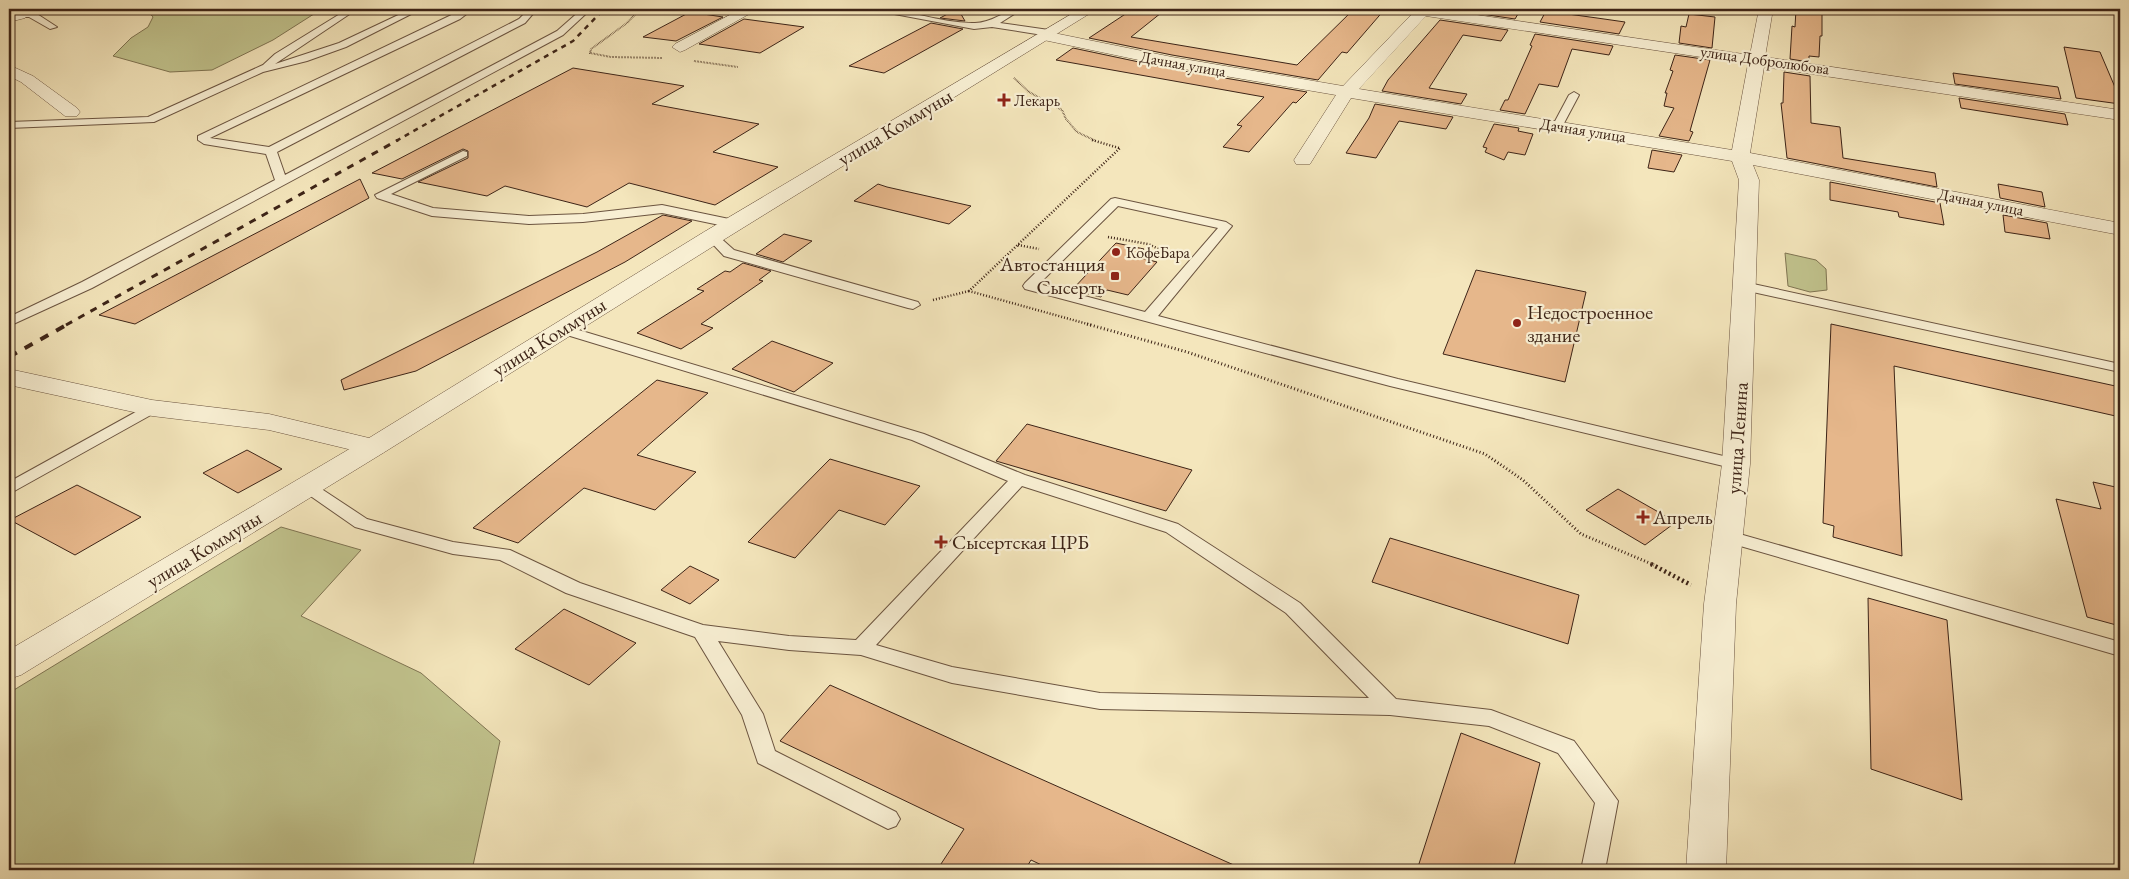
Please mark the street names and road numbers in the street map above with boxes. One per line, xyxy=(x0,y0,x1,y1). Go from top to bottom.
street label: улица Добролюбова xyxy=(1699,41,1831,80)
street label: Дачная улица xyxy=(1138,46,1228,82)
street label: улица Коммуны xyxy=(833,82,957,172)
street label: Дачная улица xyxy=(1538,113,1628,147)
street label: Дачная улица xyxy=(1936,183,2026,221)
street label: улица Коммуны xyxy=(487,292,611,382)
street label: улица Ленина xyxy=(1720,381,1754,495)
street label: улица Коммуны xyxy=(142,504,266,594)

